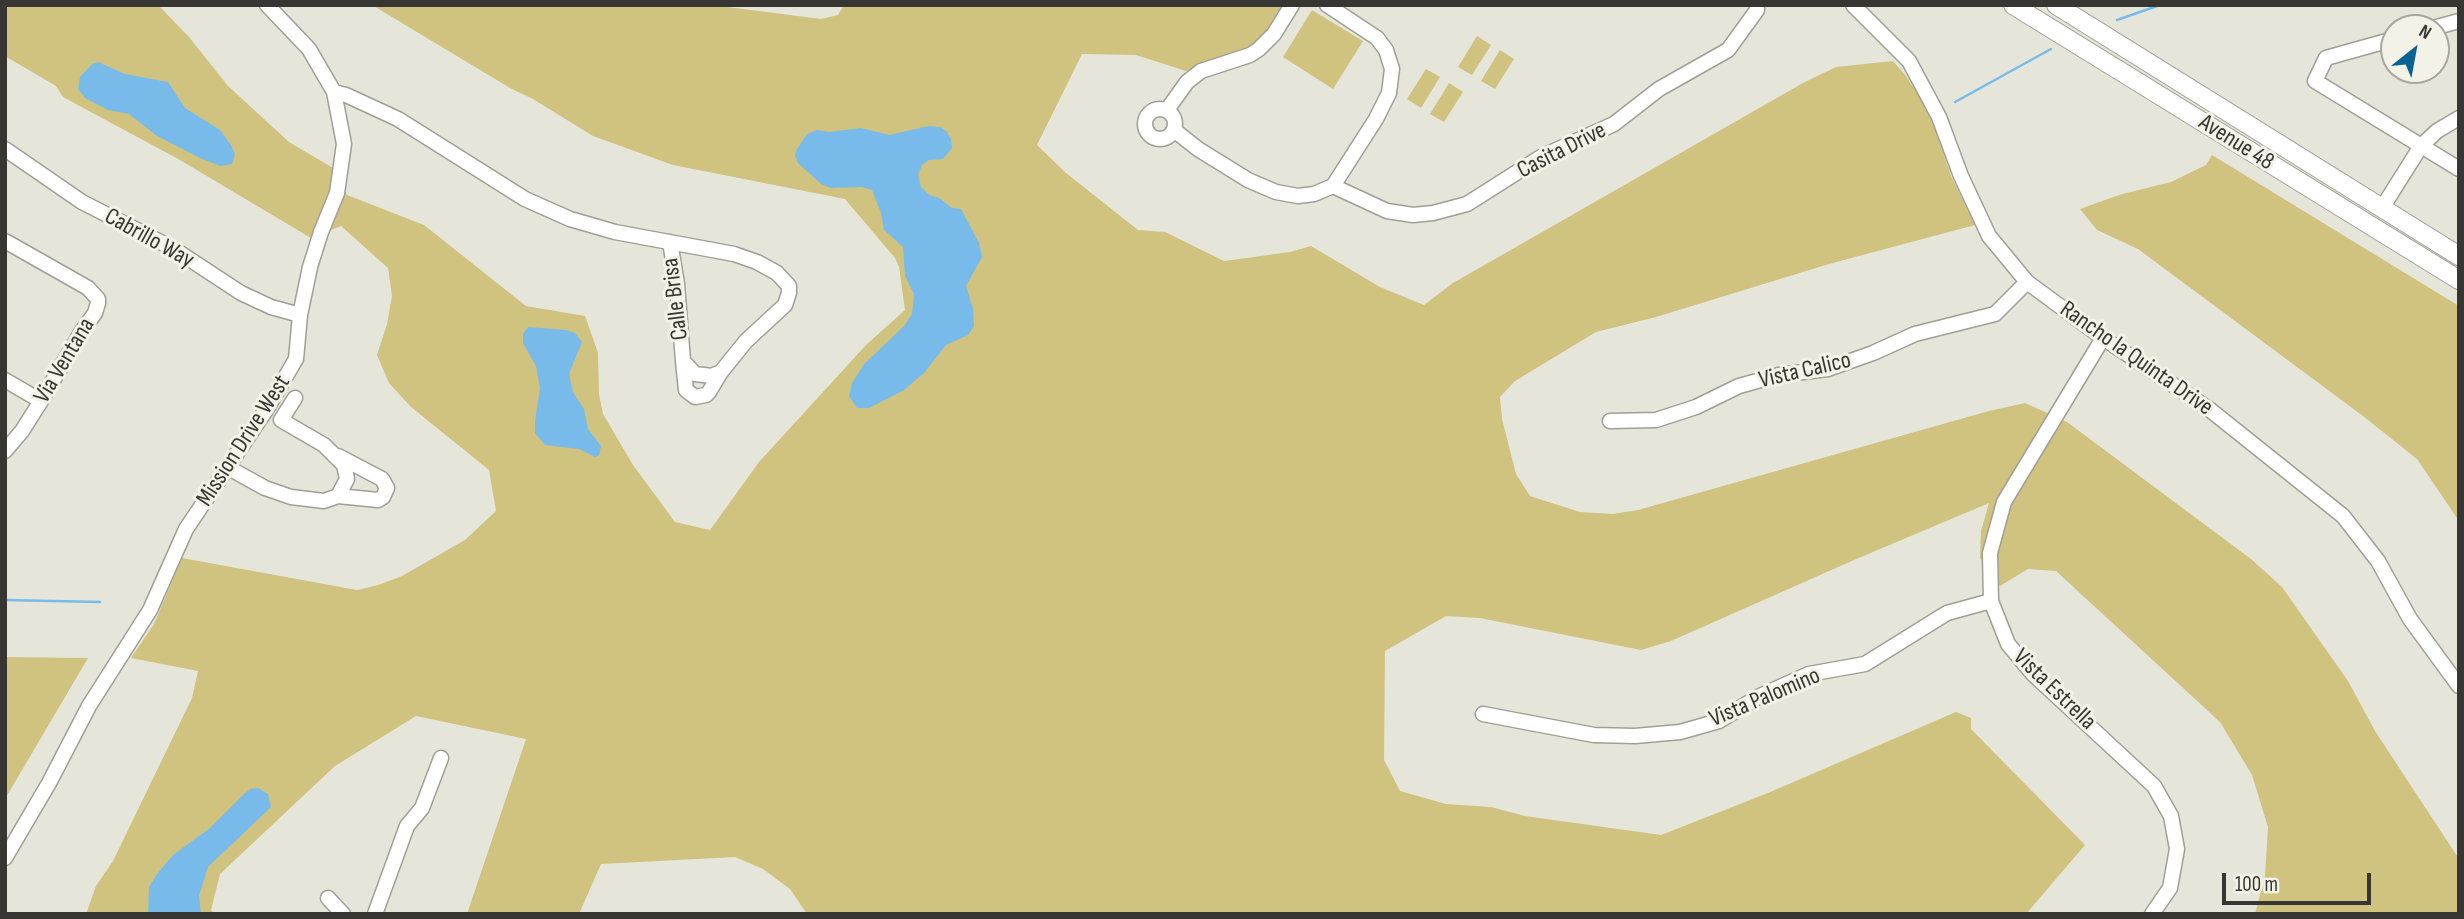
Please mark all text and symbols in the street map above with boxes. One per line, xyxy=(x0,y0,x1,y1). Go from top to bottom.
north arrow xyxy=(2380,14,2450,84)
text: N xyxy=(2415,20,2435,45)
street label: Avenue 48 xyxy=(2193,109,2279,177)
street label: Casita Drive xyxy=(1513,116,1611,186)
street label: Cabrillo Way xyxy=(99,203,199,275)
street label: Calle Brisa xyxy=(657,256,695,342)
street label: Rancho la Quinta Drive xyxy=(2054,295,2218,423)
street label: Via Ventana xyxy=(28,313,102,409)
street label: Vista Calico xyxy=(1756,346,1854,396)
street label: Mission Drive West xyxy=(191,370,297,512)
street label: Vista Estrella xyxy=(2006,643,2102,737)
street label: Vista Palomino xyxy=(1705,662,1825,734)
scale bar xyxy=(2226,860,2375,904)
text: 100 m xyxy=(2235,872,2278,897)

